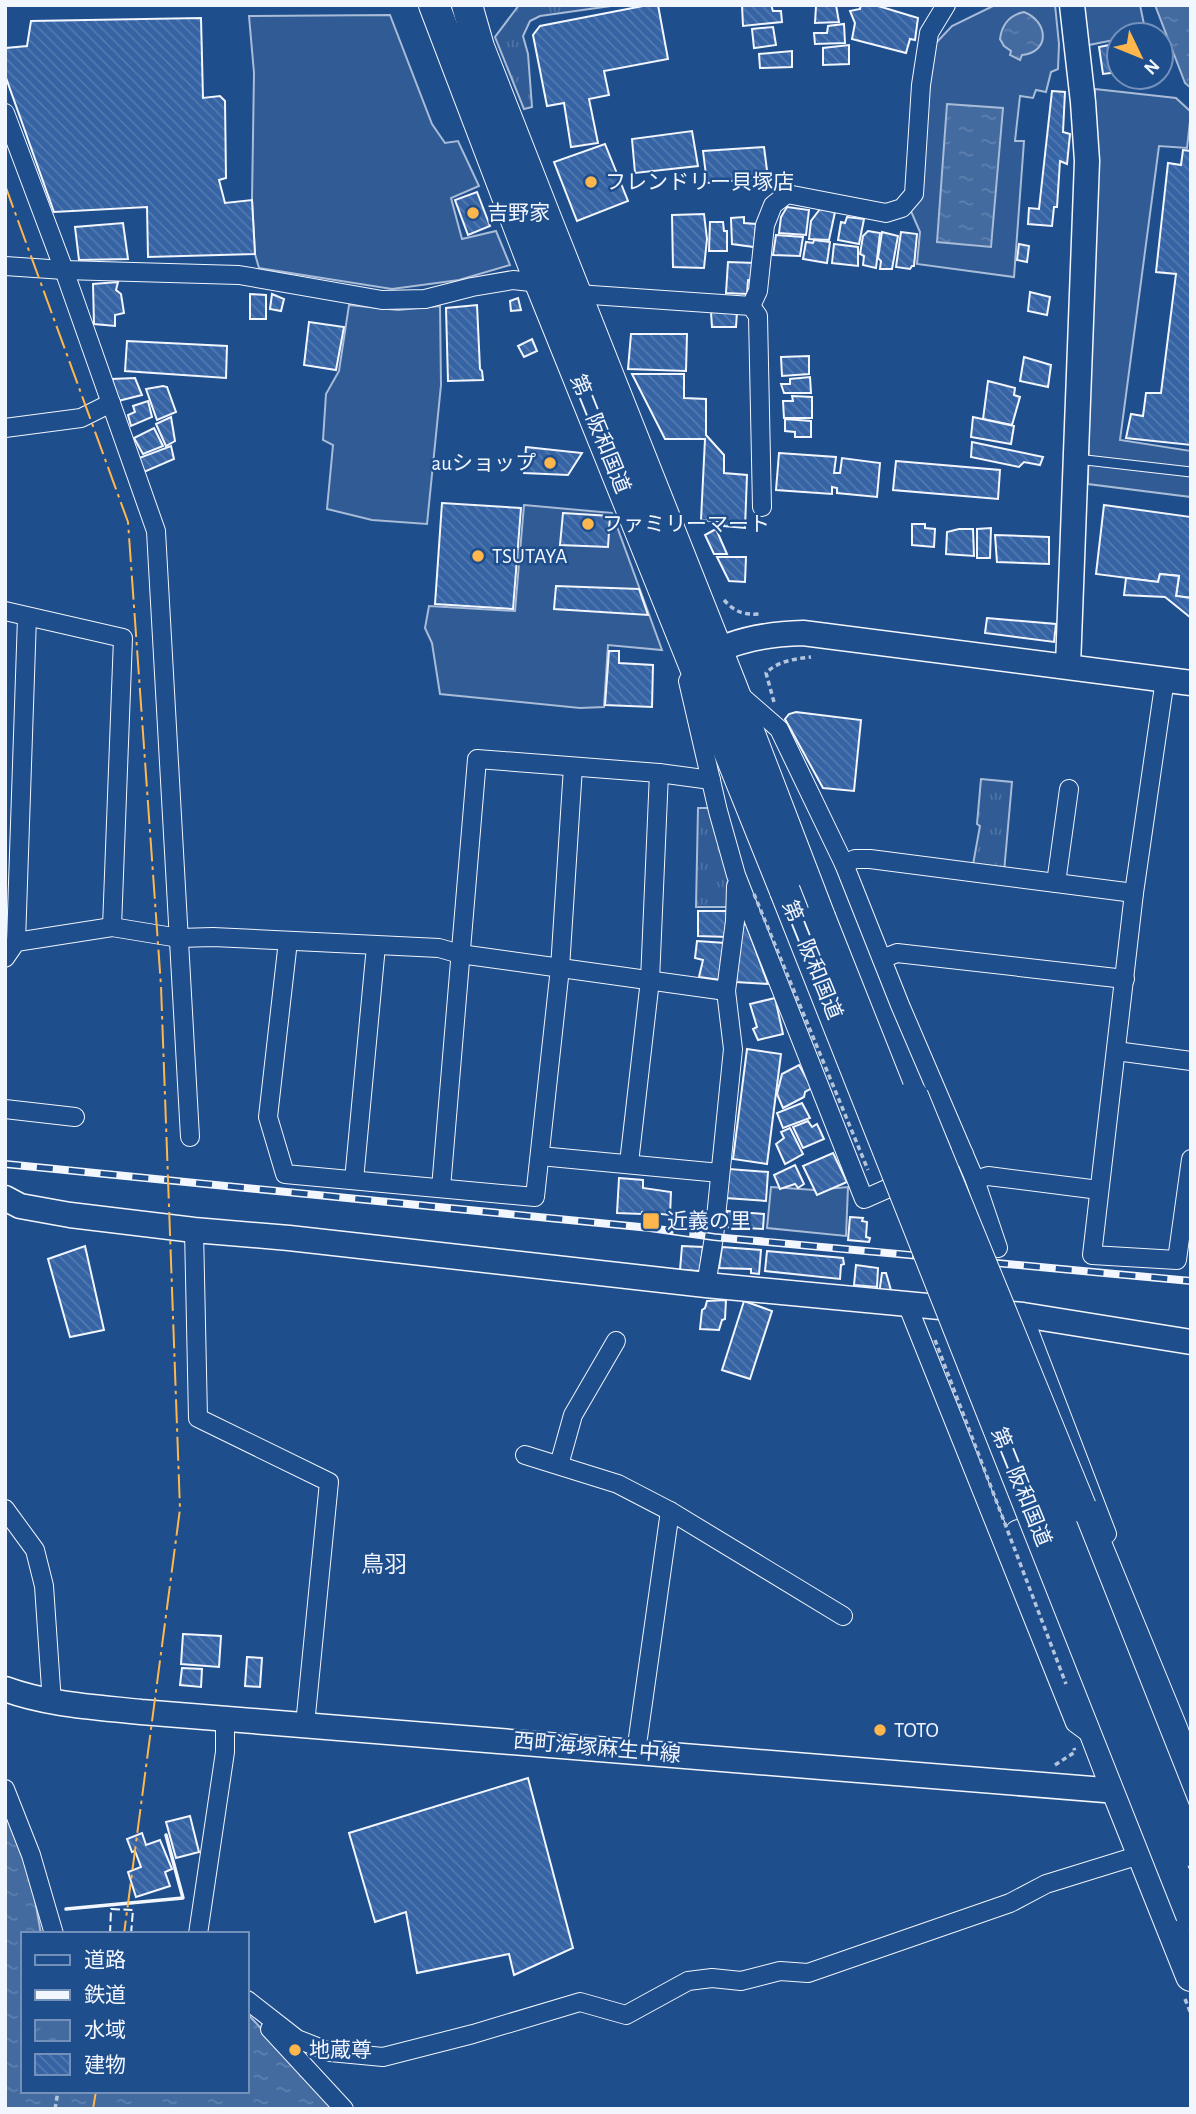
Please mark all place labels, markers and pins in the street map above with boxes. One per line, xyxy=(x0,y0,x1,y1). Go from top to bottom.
place label: フレンドリー貝塚店 xyxy=(605,171,794,193)
marker: フレンドリー貝塚店 xyxy=(583,174,599,190)
place label: 吉野家 xyxy=(487,202,550,224)
marker: 吉野家 xyxy=(465,205,481,221)
place label: auショップ xyxy=(432,452,536,474)
marker: auショップ xyxy=(542,455,558,471)
place label: ファミリーマート xyxy=(602,514,770,535)
marker: ファミリーマート xyxy=(580,516,596,532)
place label: TSUTAYA xyxy=(492,546,568,567)
marker: TSUTAYA xyxy=(470,548,486,564)
place label: 近義の里 xyxy=(667,1210,751,1232)
marker: 近義の里 xyxy=(641,1211,661,1231)
place label: TOTO xyxy=(894,1720,939,1741)
marker: TOTO xyxy=(872,1722,888,1738)
place label: 地蔵尊 xyxy=(309,2039,372,2061)
marker: 地蔵尊 xyxy=(287,2042,303,2058)

